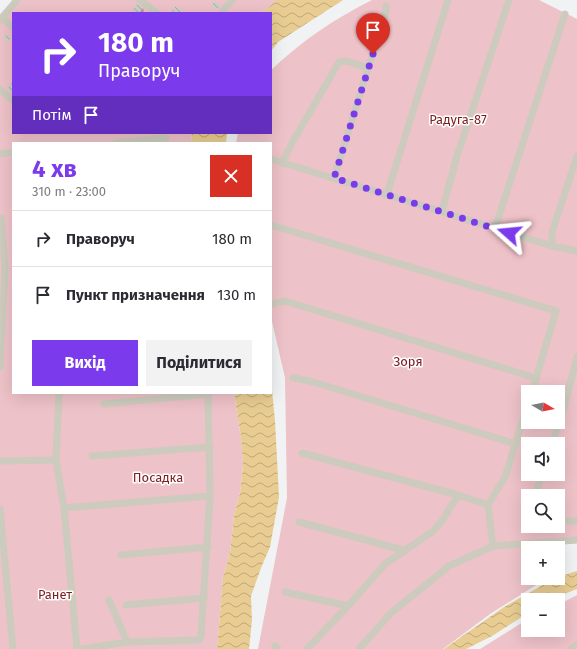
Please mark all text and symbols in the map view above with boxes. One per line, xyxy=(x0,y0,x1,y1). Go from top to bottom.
pin xyxy=(356,13,390,54)
icon: arrive xyxy=(362,19,384,41)
text: 180 m xyxy=(98,26,174,59)
icon: right xyxy=(32,28,84,80)
text: Праворуч xyxy=(98,60,180,82)
icon: arrive xyxy=(80,104,102,126)
text: Потім xyxy=(32,106,72,124)
park label: Радуга-87 xyxy=(429,112,487,127)
text: 4 хв xyxy=(32,155,77,183)
button: close xyxy=(210,155,252,197)
text: 310 m · 23:00 xyxy=(32,184,106,199)
position arrow xyxy=(488,212,530,254)
icon: right xyxy=(32,228,54,250)
text: Праворуч xyxy=(66,230,135,248)
text: 180 m xyxy=(212,230,252,248)
icon: arrive xyxy=(32,284,54,306)
text: Пункт призначення xyxy=(66,286,205,304)
text: 130 m xyxy=(217,286,256,304)
button: Вихід xyxy=(32,340,138,386)
button: Поділитися xyxy=(146,340,252,386)
park label: Зоря xyxy=(393,354,423,369)
north arrow xyxy=(521,385,565,429)
map controls xyxy=(521,385,565,637)
button: sound xyxy=(521,437,565,481)
park label: Посадка xyxy=(133,470,183,485)
button: search xyxy=(521,489,565,533)
button: + xyxy=(521,541,565,585)
park label: Ранет xyxy=(38,587,72,602)
button: − xyxy=(521,593,565,637)

